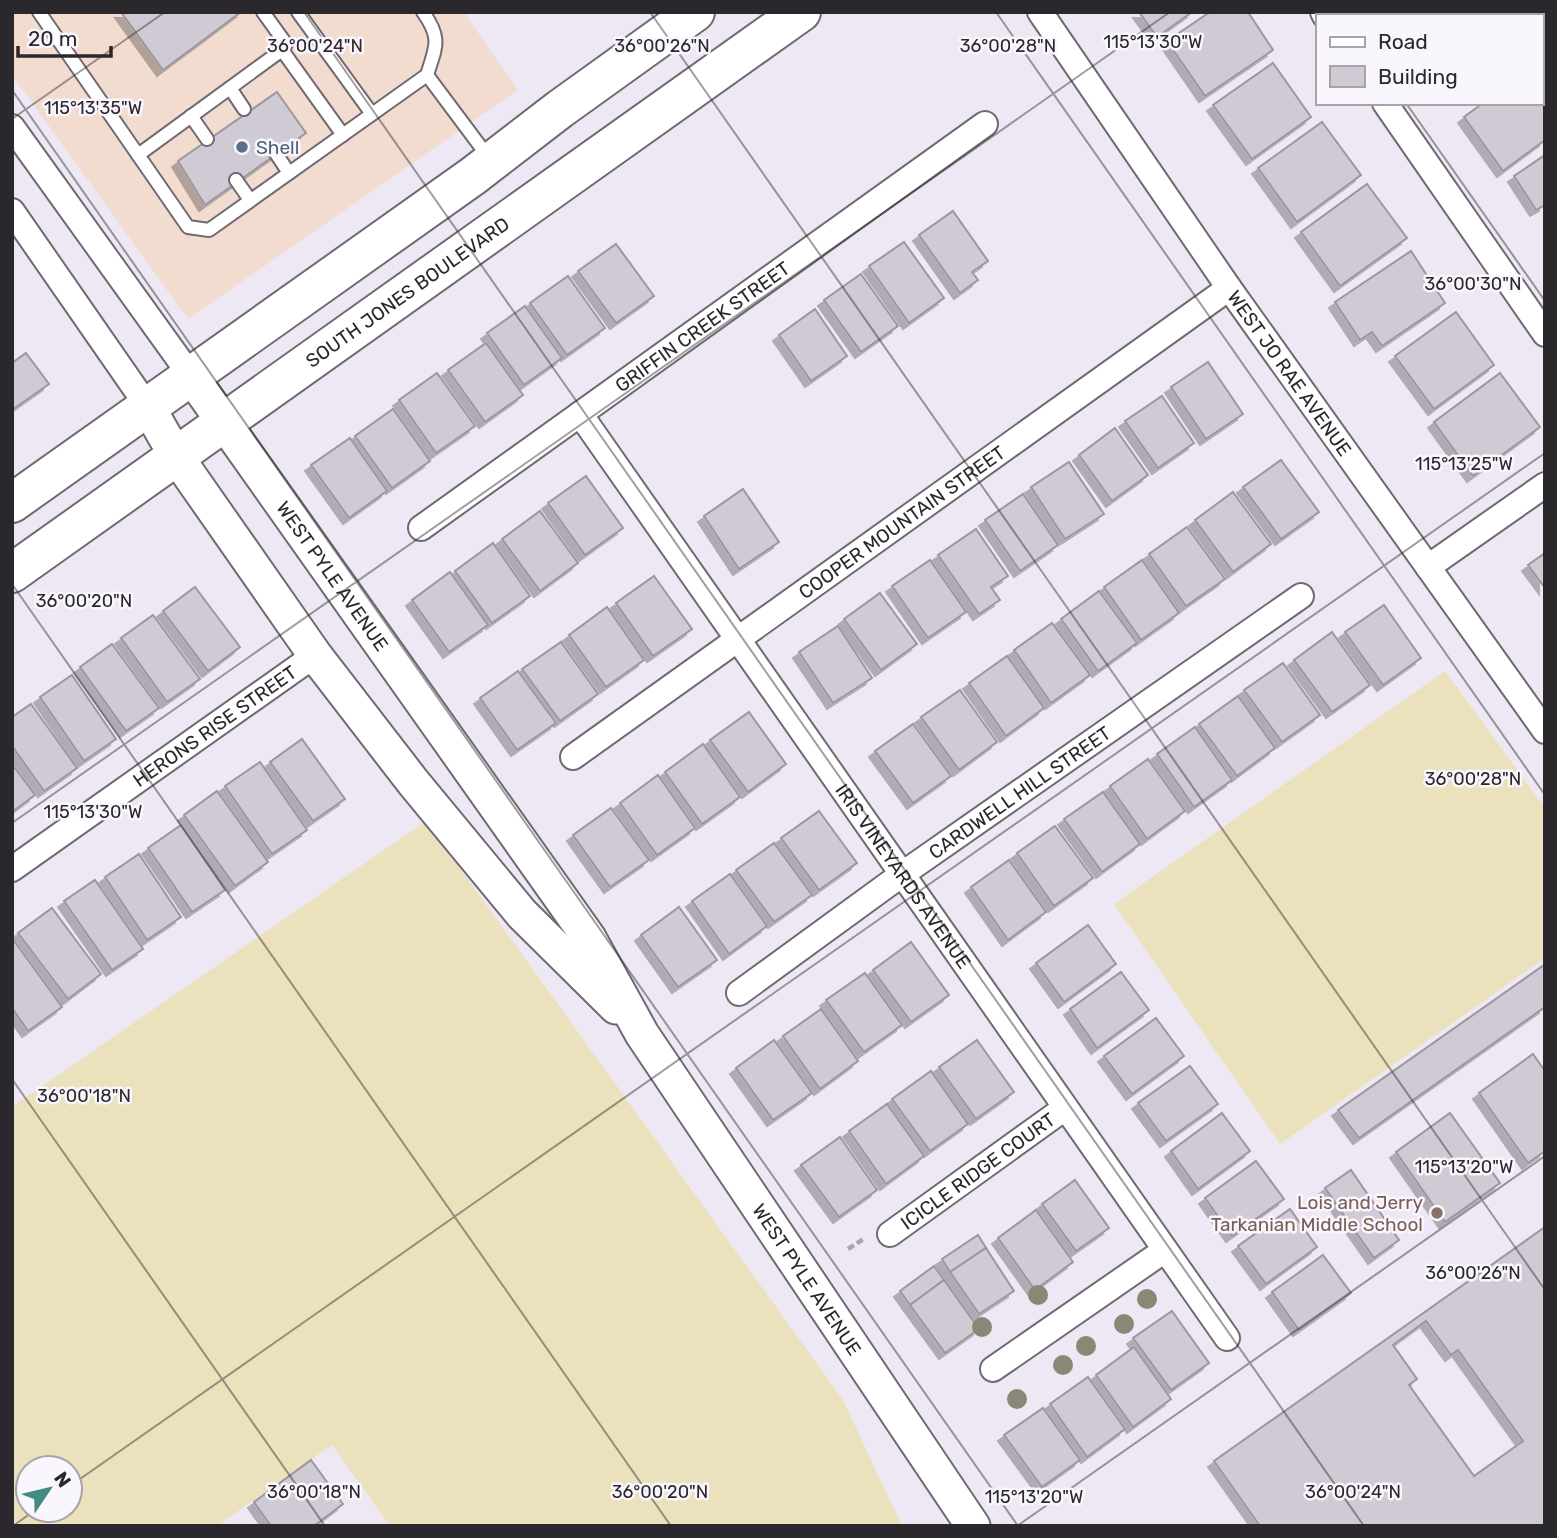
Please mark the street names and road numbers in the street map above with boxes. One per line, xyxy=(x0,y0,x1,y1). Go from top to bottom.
street label: SOUTH JONES BOULEVARD xyxy=(301,212,514,372)
street label: GRIFFIN CREEK STREET xyxy=(611,257,794,397)
street label: WEST JO RAE AVENUE xyxy=(1222,286,1356,461)
street label: COOPER MOUNTAIN STREET xyxy=(794,441,1010,604)
street label: WEST PYLE AVENUE xyxy=(271,497,393,655)
street label: HERONS RISE STREET xyxy=(129,661,301,792)
street label: CARDWELL HILL STREET xyxy=(924,721,1115,864)
street label: IRIS VINEYARDS AVENUE xyxy=(831,779,976,973)
street label: ICICLE RIDGE COURT xyxy=(896,1108,1060,1235)
street label: WEST PYLE AVENUE xyxy=(747,1199,866,1360)

